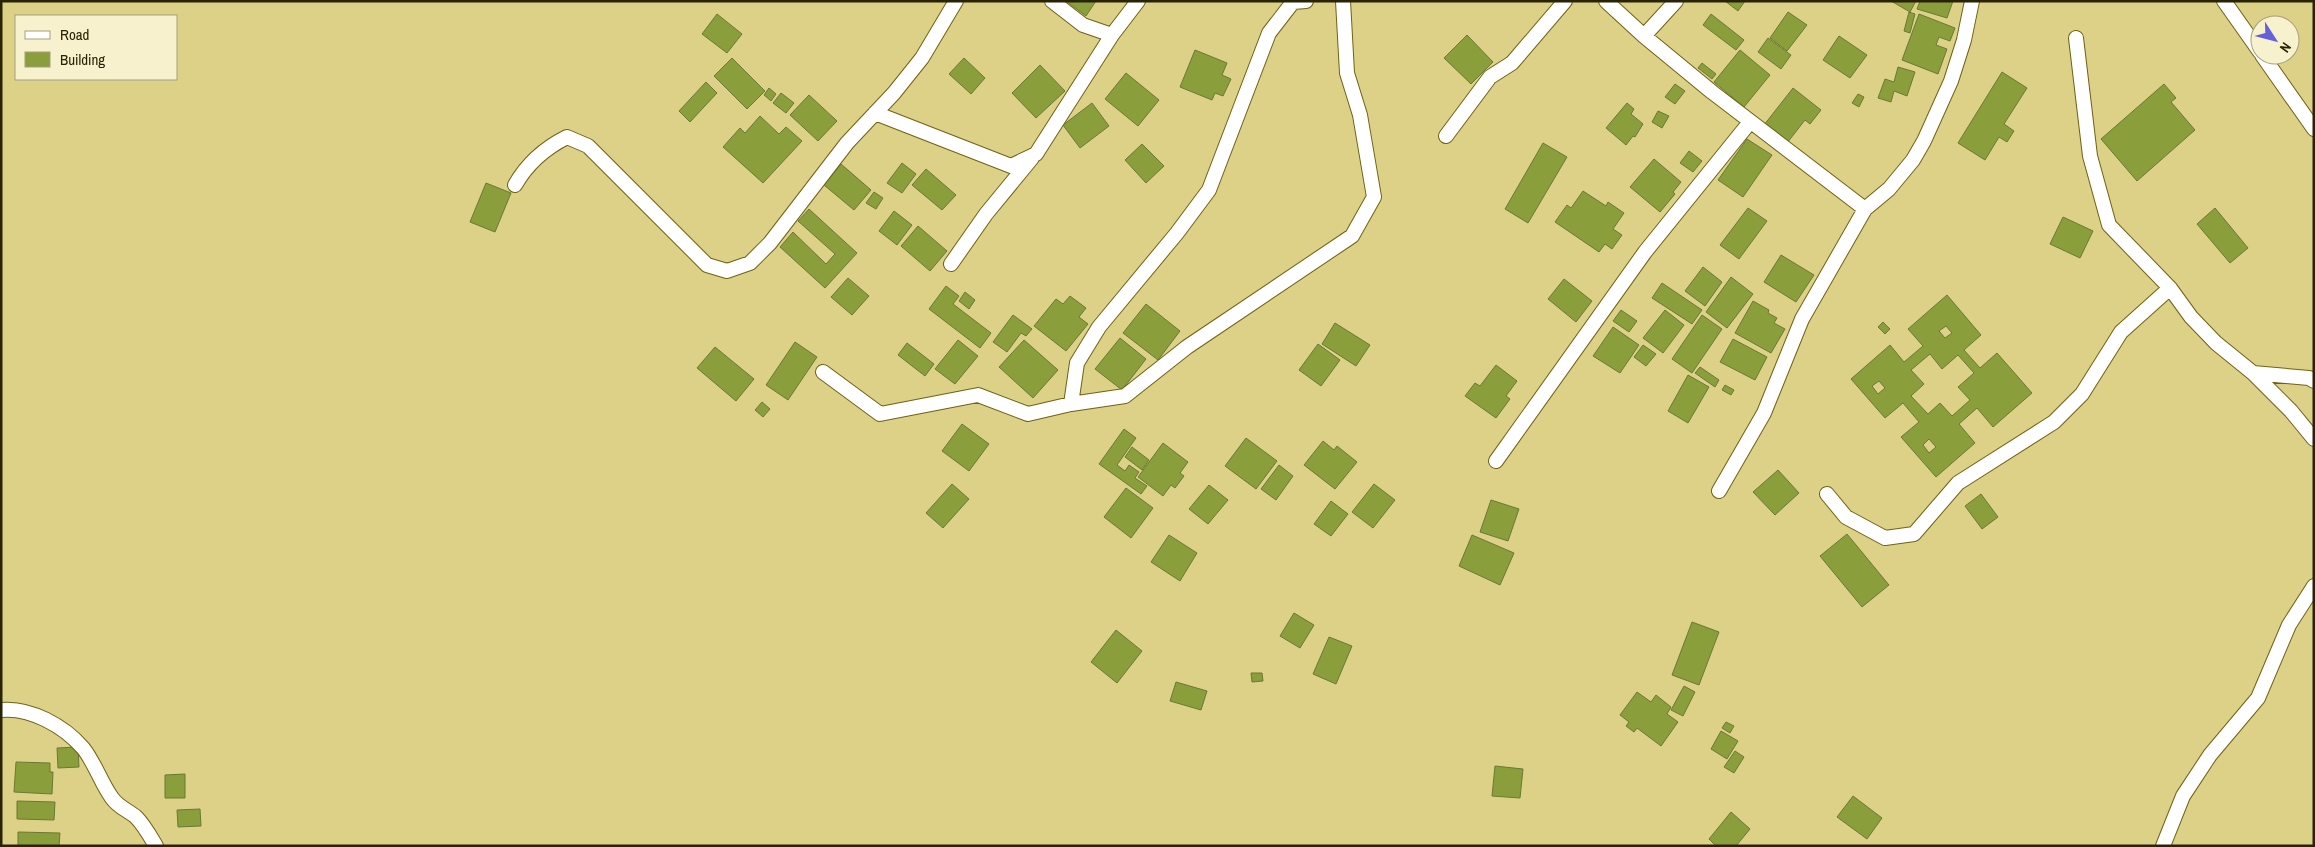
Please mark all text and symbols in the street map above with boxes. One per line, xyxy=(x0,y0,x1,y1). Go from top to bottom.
legend xyxy=(15,15,178,80)
north arrow xyxy=(2250,15,2300,65)
text: Road xyxy=(60,24,89,45)
text: N xyxy=(2276,39,2295,56)
text: Building xyxy=(60,49,105,70)

